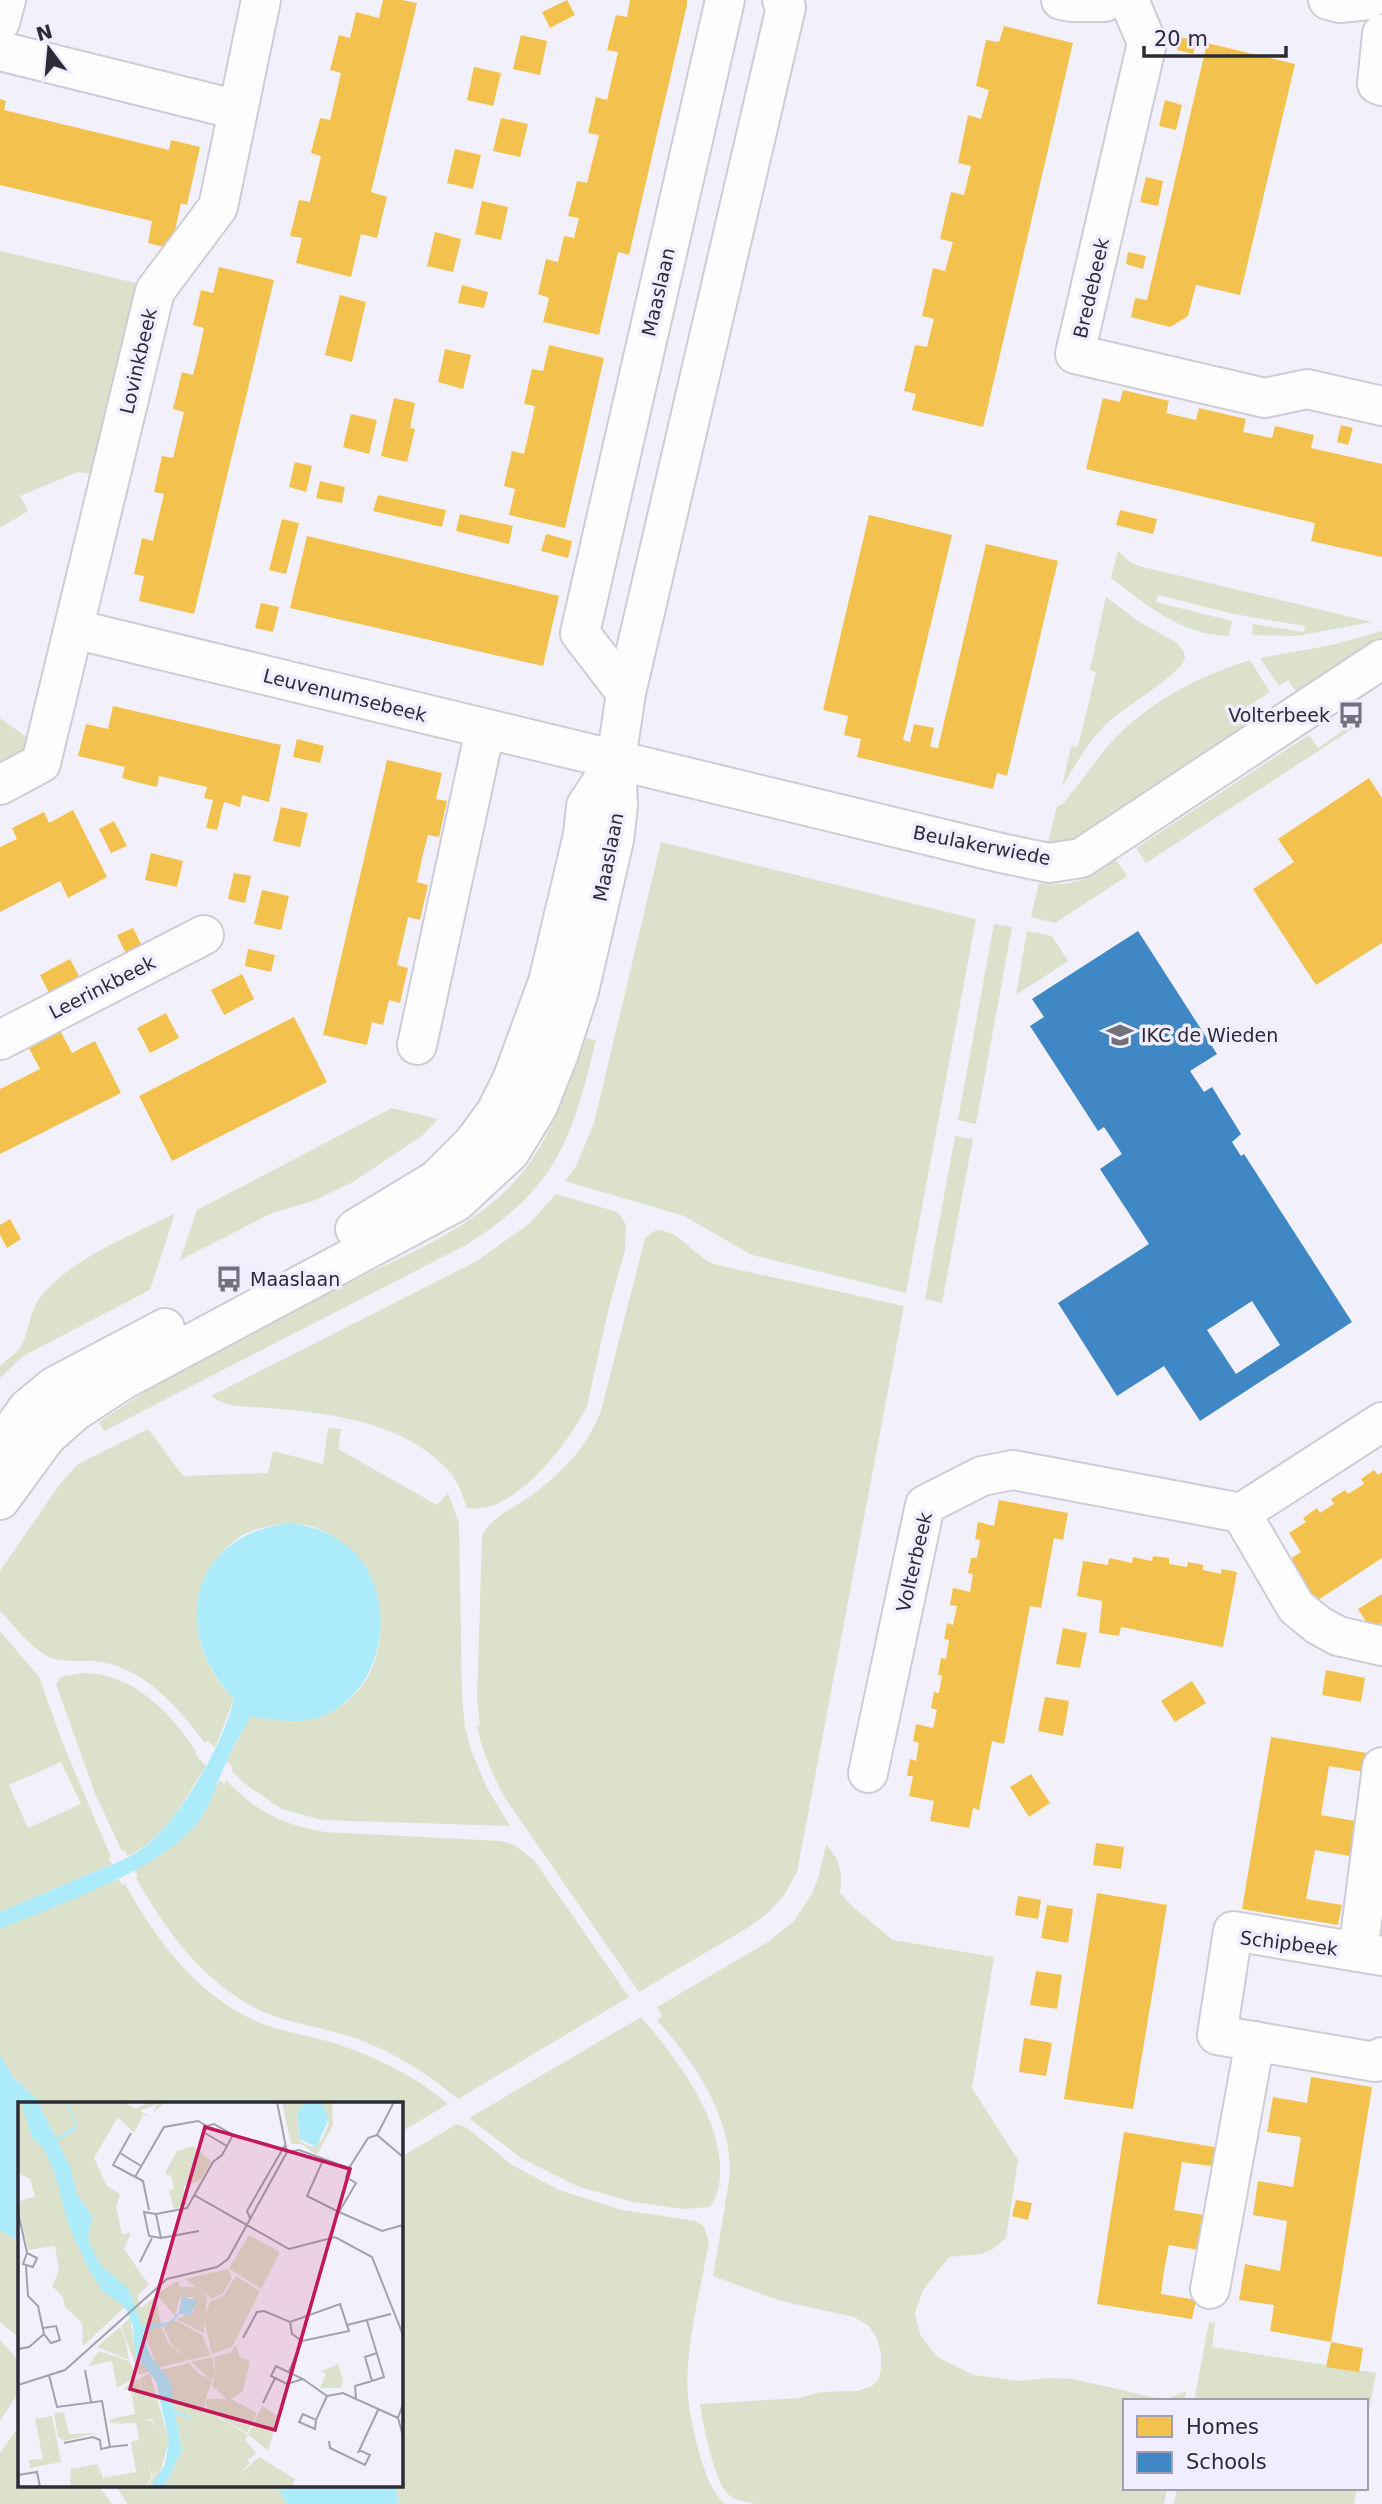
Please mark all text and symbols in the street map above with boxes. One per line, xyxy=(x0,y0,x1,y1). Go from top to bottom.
north arrow xyxy=(14,14,84,84)
scale bar xyxy=(1144,14,1286,58)
text: N xyxy=(34,20,55,45)
text: 20 m xyxy=(1154,27,1208,51)
street label: Bredebeek xyxy=(1069,236,1113,340)
street label: Maaslaan xyxy=(637,246,679,338)
street label: Lovinkbeek xyxy=(115,306,161,416)
street label: Leuvenumsebeek xyxy=(261,664,429,726)
bus stop icon: Volterbeek xyxy=(1336,700,1366,730)
place label: Volterbeek xyxy=(1228,704,1330,726)
street label: Maaslaan xyxy=(589,811,627,903)
street label: Beulakerwiede xyxy=(911,821,1053,869)
street label: Leerinkbeek xyxy=(45,951,159,1023)
school or university icon: IKC de Wieden xyxy=(1105,1020,1135,1050)
place label: IKC de Wieden xyxy=(1141,1024,1278,1046)
bus stop icon: Maaslaan xyxy=(214,1264,244,1294)
place label: Maaslaan xyxy=(250,1268,340,1290)
street label: Volterbeek xyxy=(892,1510,936,1614)
street label: Schipbeek xyxy=(1239,1926,1339,1960)
inset map xyxy=(18,2102,402,2486)
legend xyxy=(1123,2399,1368,2490)
text: Homes xyxy=(1186,2415,1259,2439)
text: Schools xyxy=(1186,2450,1267,2474)

